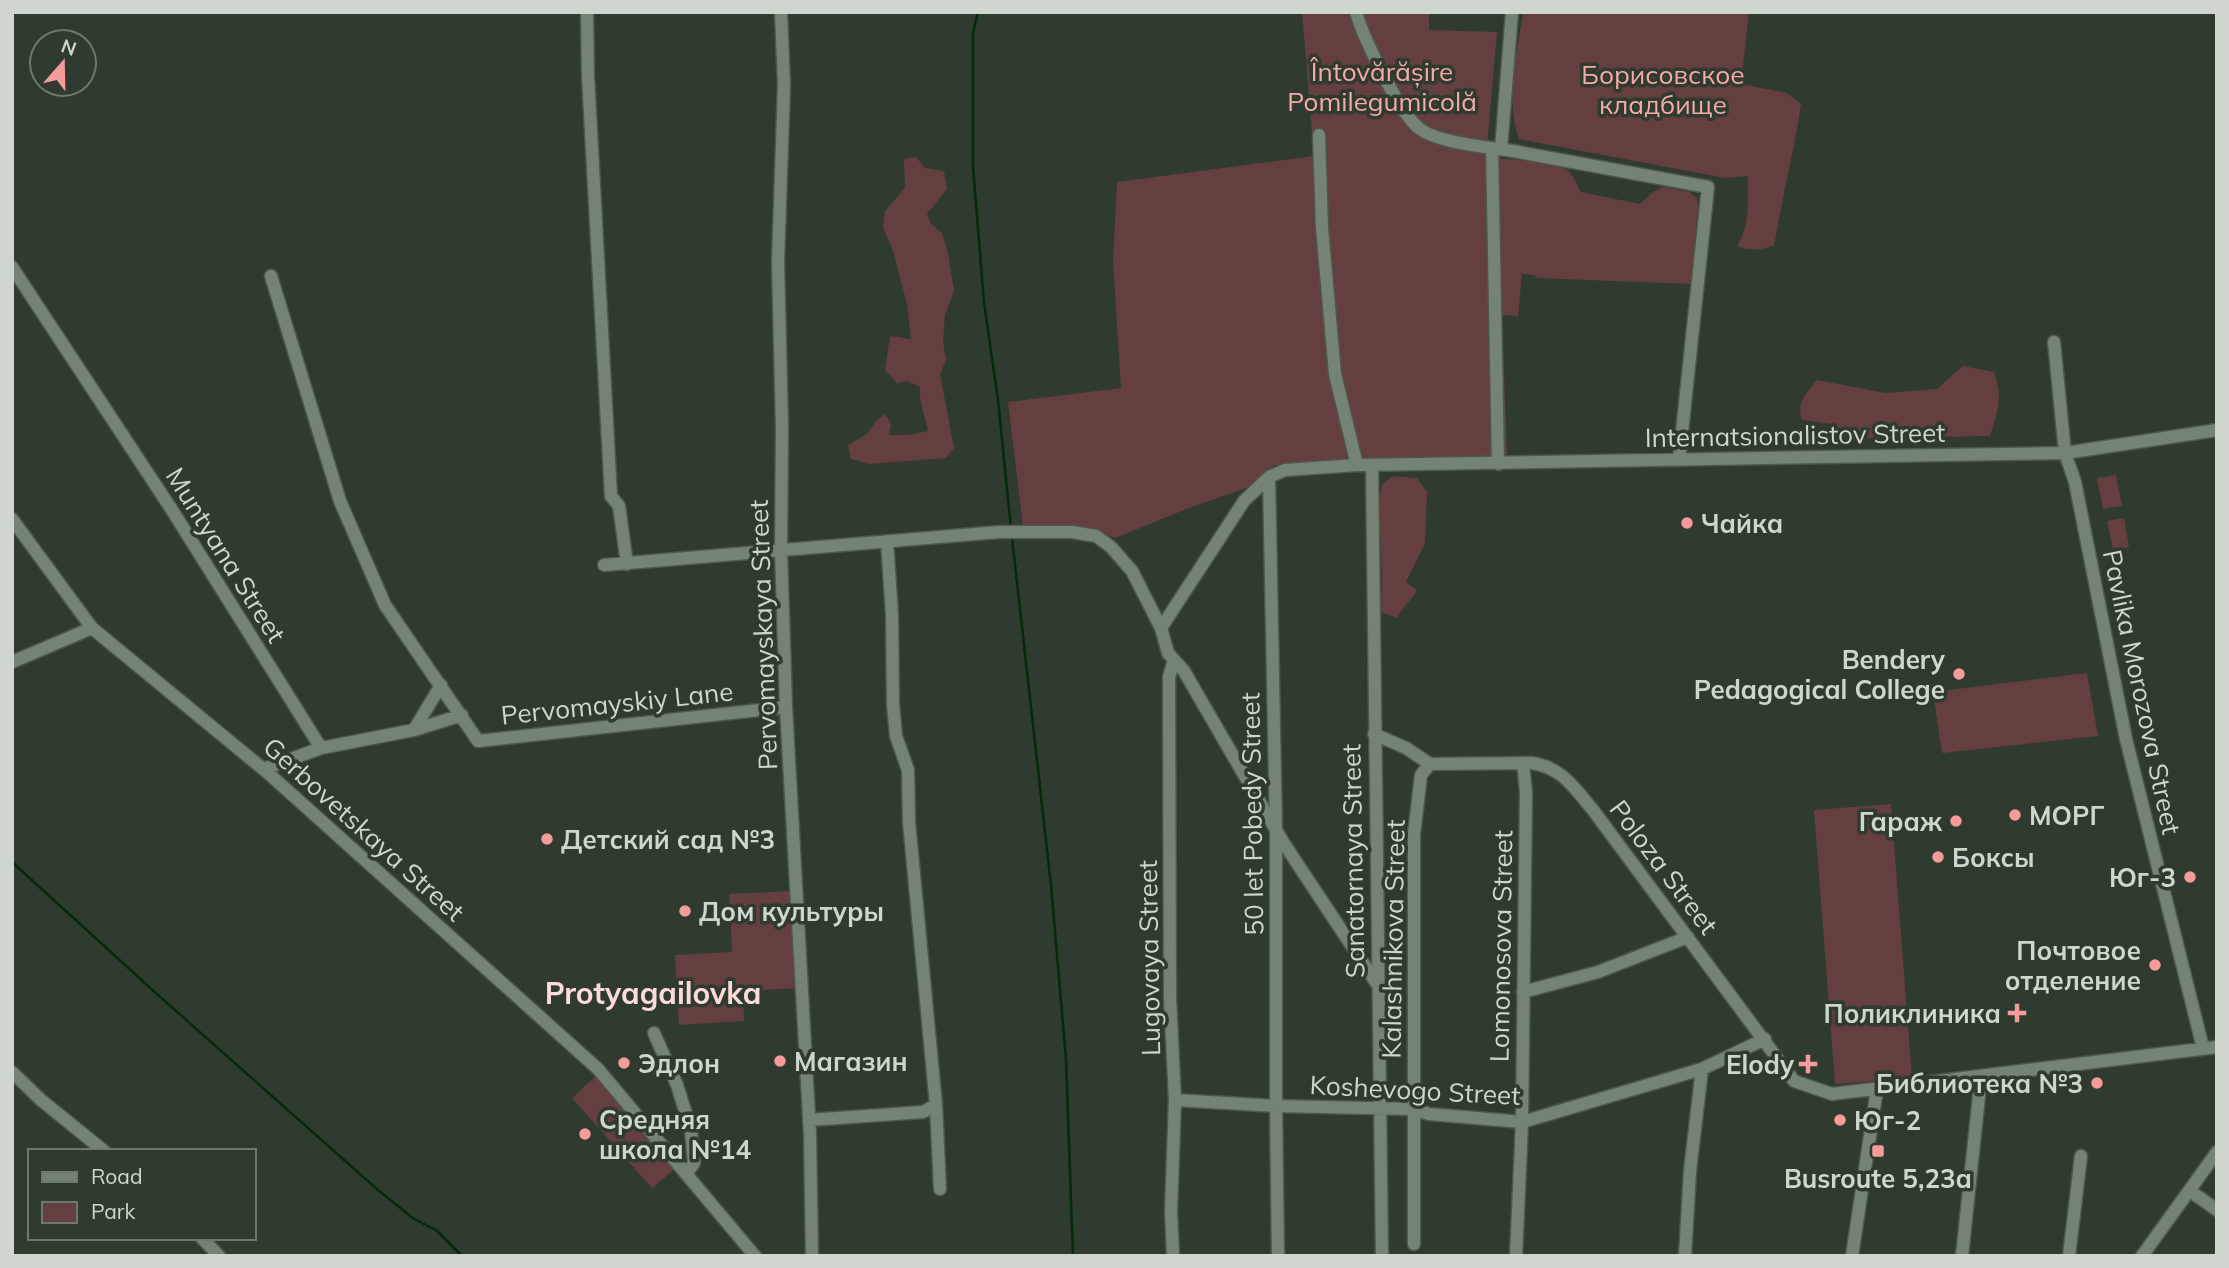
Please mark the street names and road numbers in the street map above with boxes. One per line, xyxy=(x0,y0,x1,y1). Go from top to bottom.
street label: Internatsionalistov Street xyxy=(1644,416,1946,454)
street label: Muntyana Street xyxy=(159,461,293,649)
street label: Pervomayskaya Street xyxy=(742,499,784,771)
street label: Pavlika Morozova Street xyxy=(2096,547,2188,837)
street label: Pervomayskiy Lane xyxy=(499,674,735,732)
street label: 50 let Pobedy Street xyxy=(1233,692,1271,936)
street label: Gerbovetskaya Street xyxy=(257,730,471,928)
street label: Sanatornaya Street xyxy=(1334,744,1372,978)
street label: Poloza Street xyxy=(1603,793,1725,941)
street label: Kalashnikova Street xyxy=(1374,819,1412,1059)
street label: Lomonosova Street xyxy=(1482,830,1520,1062)
street label: Lugovaya Street xyxy=(1131,860,1167,1056)
street label: Koshevogo Street xyxy=(1309,1068,1521,1112)

